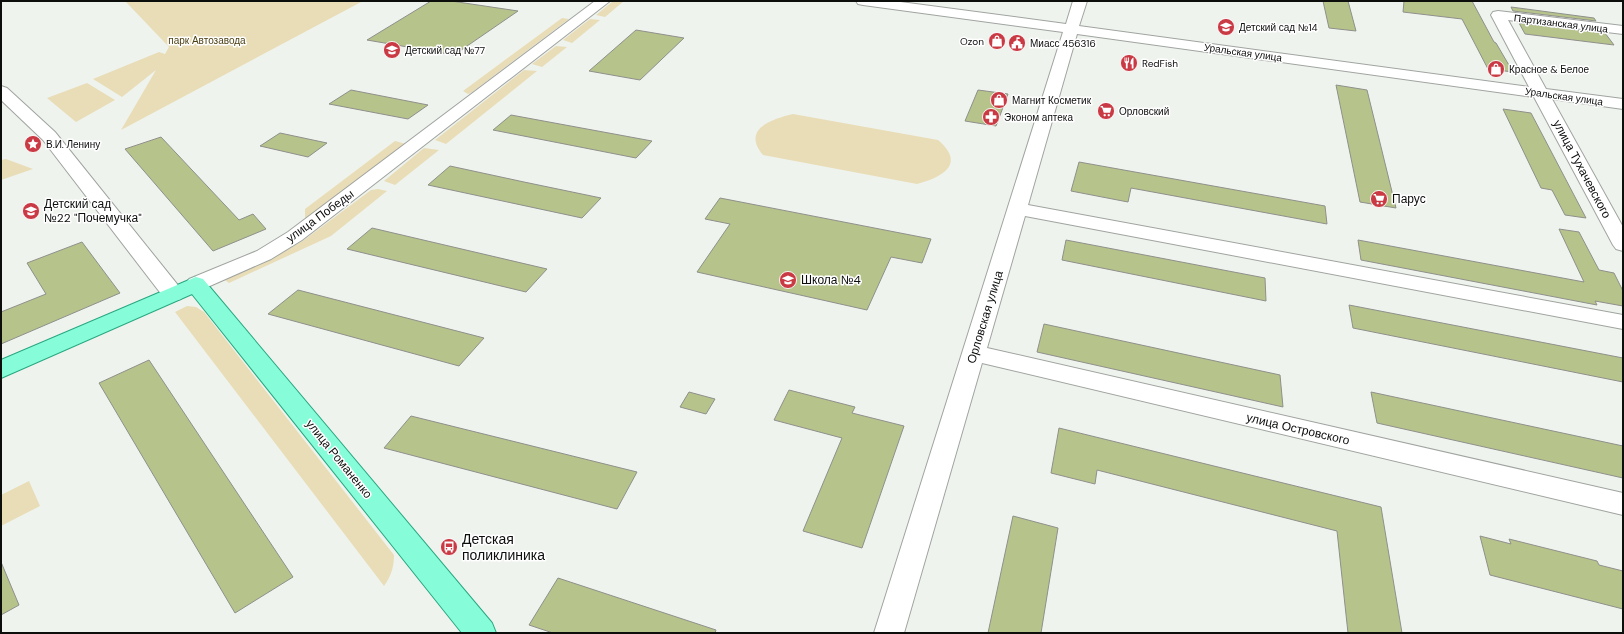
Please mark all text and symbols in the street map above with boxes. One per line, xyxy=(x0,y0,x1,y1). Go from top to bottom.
street label: Партизанская улица xyxy=(1513,11,1609,36)
school or university icon: Детский сад №14 xyxy=(1216,17,1236,37)
place label: Детский сад №14 xyxy=(1239,21,1318,34)
shop icon: Ozon xyxy=(987,31,1007,51)
public building icon: Миасс 456316 xyxy=(1007,33,1027,53)
park label: парк Автозавода xyxy=(168,34,246,47)
place label: Ozon xyxy=(960,35,984,48)
place label: Миасс 456316 xyxy=(1030,37,1096,50)
school or university icon: Детский сад №77 xyxy=(382,40,402,60)
street label: Уральская улица xyxy=(1203,41,1283,64)
place label: Детский сад №77 xyxy=(405,44,485,57)
restaurant icon: RedFish xyxy=(1119,53,1139,73)
place label: RedFish xyxy=(1142,57,1178,70)
shop icon: Красное & Белое xyxy=(1486,59,1506,79)
place label: Красное & Белое xyxy=(1509,63,1590,76)
street label: Уральская улица xyxy=(1524,85,1604,108)
shop icon: Магнит Косметик xyxy=(989,90,1009,110)
place label: Магнит Косметик xyxy=(1012,94,1092,107)
supermarket icon: Орловский xyxy=(1096,101,1116,121)
place label: Орловский xyxy=(1119,105,1169,118)
pharmacy icon: Эконом аптека xyxy=(981,107,1001,127)
place label: Эконом аптека xyxy=(1004,111,1073,124)
street label: улица Тухачевского xyxy=(1549,117,1615,221)
place icon: В.И. Ленину xyxy=(23,134,43,154)
place label: В.И. Ленину xyxy=(46,138,100,151)
street label: улица Победы xyxy=(283,186,357,246)
supermarket icon: Парус xyxy=(1369,189,1389,209)
place label: Парус xyxy=(1392,191,1426,207)
place label: Детский сад №22 "Почемучка" xyxy=(44,196,142,226)
school or university icon: Детский сад №22 "Почемучка" xyxy=(21,201,41,221)
street label: Орловская улица xyxy=(963,268,1007,365)
school or university icon: Школа №4 xyxy=(778,270,798,290)
place label: Школа №4 xyxy=(801,272,861,288)
street label: улица Островского xyxy=(1245,409,1351,449)
street label: улица Романенко xyxy=(302,416,376,502)
place label: Детская поликлиника xyxy=(462,530,545,564)
bus stop icon: Детская поликлиника xyxy=(439,537,459,557)

